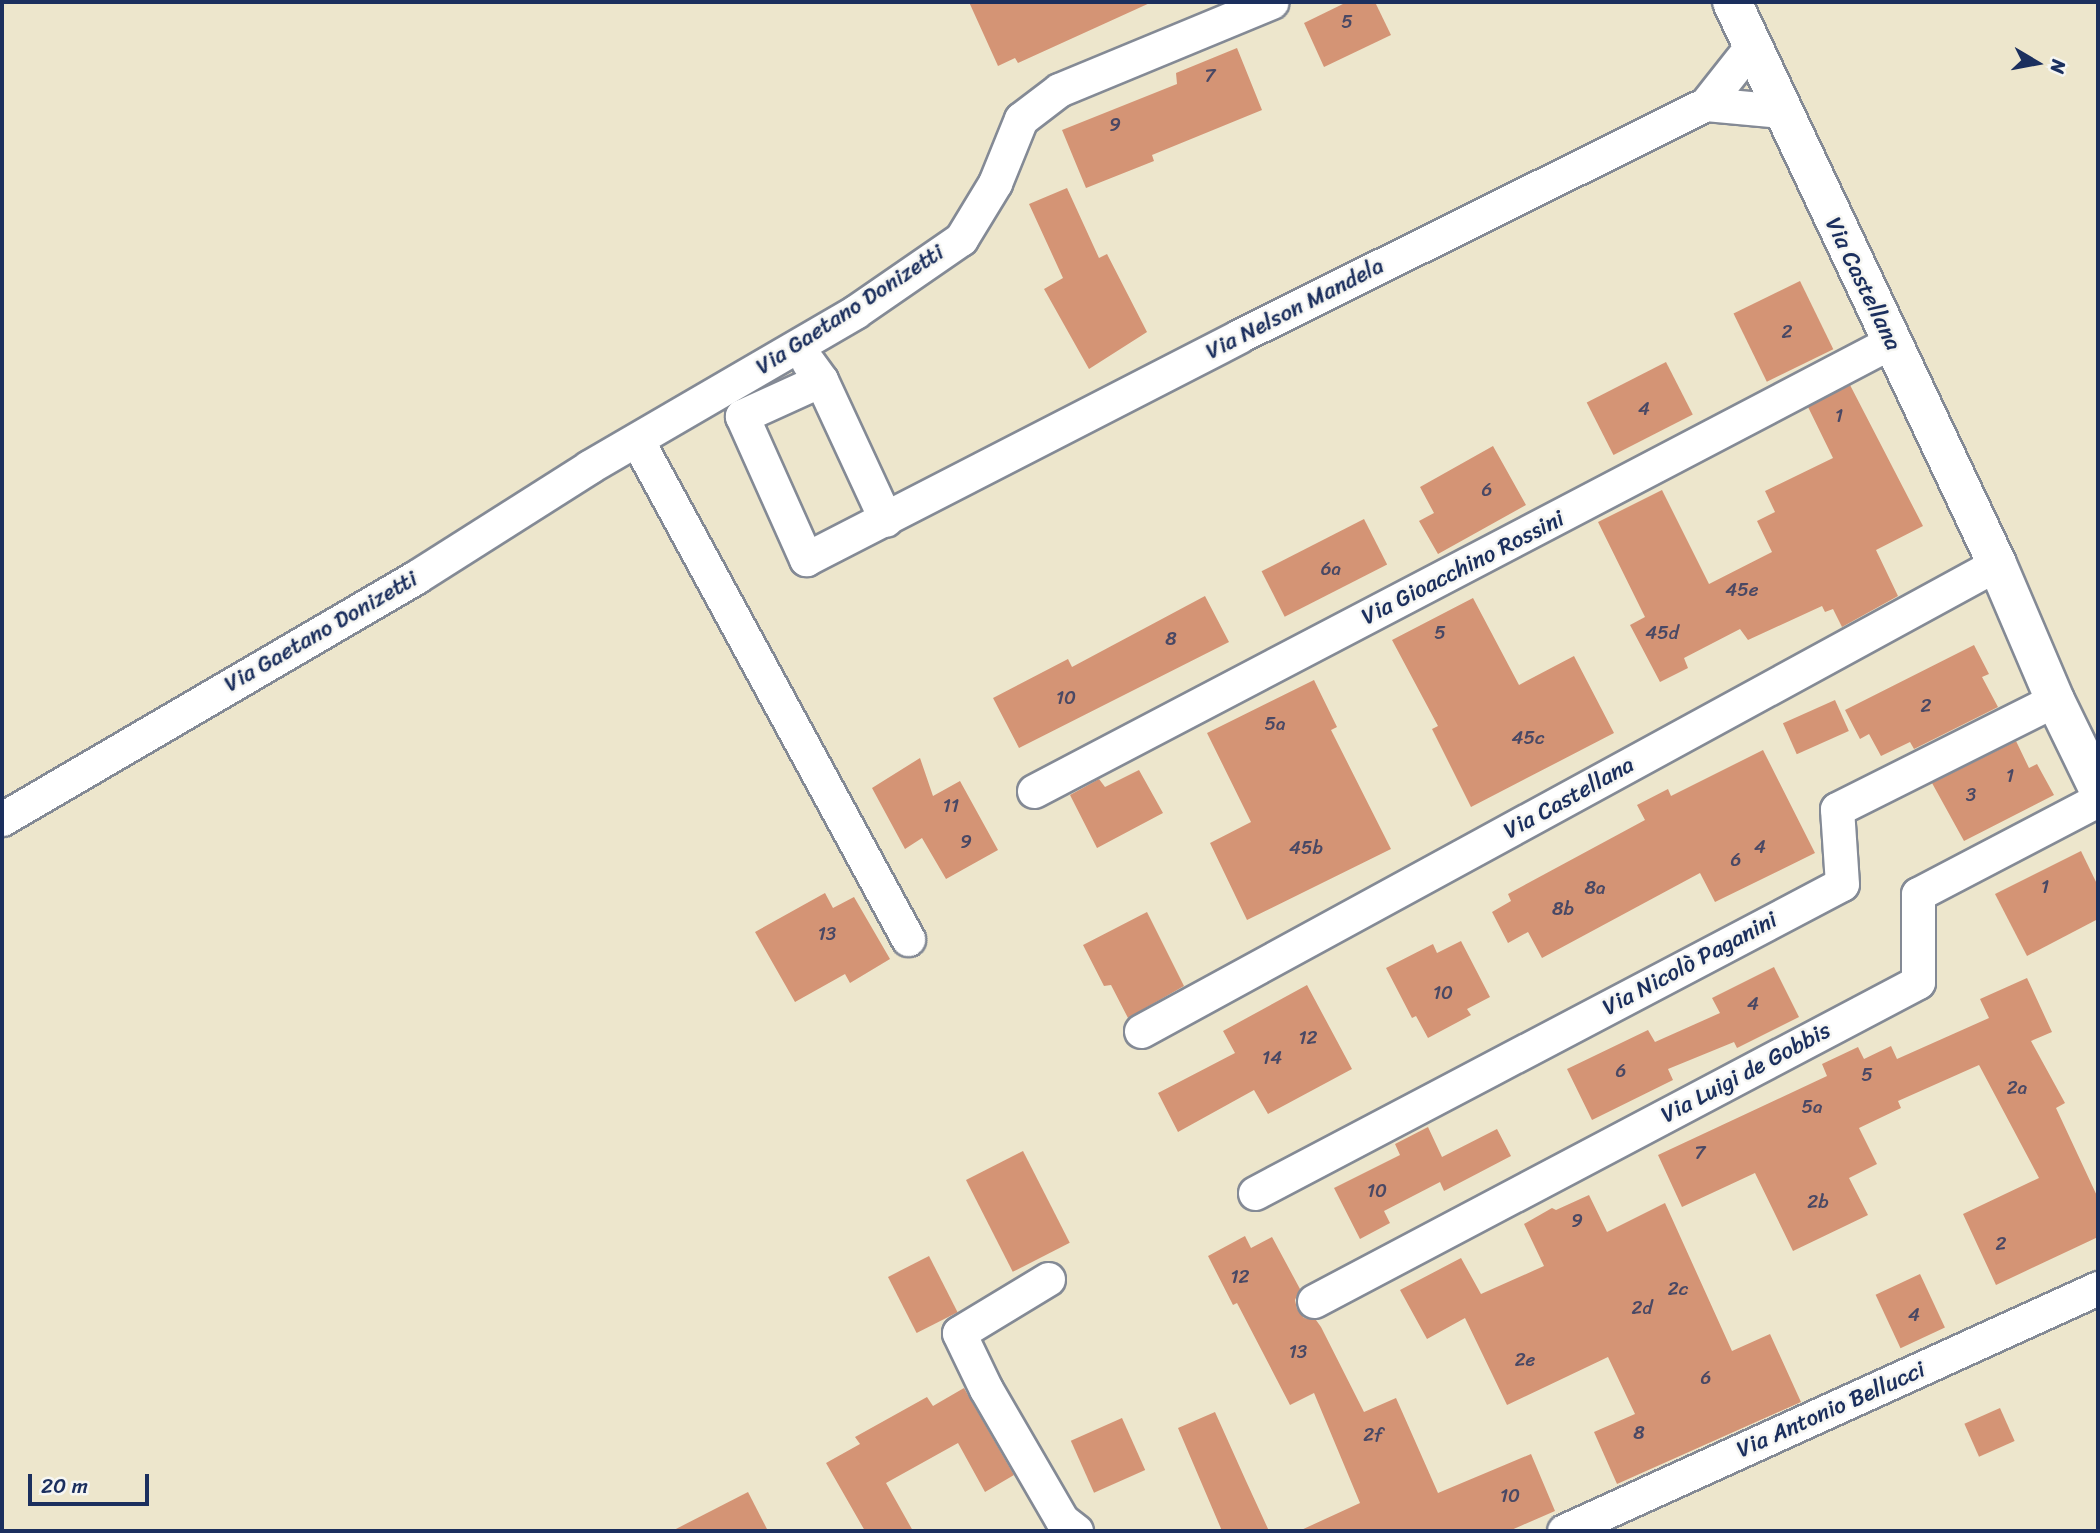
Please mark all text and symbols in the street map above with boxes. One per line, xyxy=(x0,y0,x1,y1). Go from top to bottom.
house number: 5 xyxy=(1341,11,1353,33)
north arrow xyxy=(2002,28,2072,98)
text: N xyxy=(2041,57,2076,76)
house number: 7 xyxy=(1205,65,1215,87)
house number: 9 xyxy=(1109,114,1121,136)
street label: Via Castellana xyxy=(1819,213,1907,355)
street label: Via Gaetano Donizetti xyxy=(751,239,949,381)
street label: Via Nelson Mandela xyxy=(1201,252,1389,366)
house number: 2 xyxy=(1782,321,1792,343)
house number: 4 xyxy=(1638,398,1650,420)
house number: 1 xyxy=(1835,405,1843,427)
house number: 6 xyxy=(1482,479,1492,501)
street label: Via Gioacchino Rossini xyxy=(1357,505,1569,631)
house number: 6a xyxy=(1321,558,1341,580)
street label: Via Gaetano Donizetti xyxy=(220,565,422,699)
house number: 45e xyxy=(1725,579,1759,601)
house number: 5 xyxy=(1434,622,1446,644)
house number: 45d xyxy=(1645,622,1679,644)
house number: 8 xyxy=(1165,628,1177,650)
house number: 10 xyxy=(1056,687,1076,709)
house number: 2 xyxy=(1921,695,1931,717)
house number: 5a xyxy=(1264,713,1286,735)
house number: 45c xyxy=(1512,727,1544,749)
street label: Via Castellana xyxy=(1499,751,1639,845)
house number: 1 xyxy=(2006,765,2014,787)
house number: 3 xyxy=(1966,784,1976,806)
house number: 11 xyxy=(943,795,959,817)
house number: 9 xyxy=(960,831,972,853)
house number: 4 xyxy=(1754,836,1766,858)
house number: 45b xyxy=(1289,837,1323,859)
house number: 6 xyxy=(1731,849,1741,871)
house number: 1 xyxy=(2041,876,2049,898)
house number: 8a xyxy=(1585,877,1605,899)
house number: 8b xyxy=(1552,898,1574,920)
street label: Via Nicolò Paganini xyxy=(1598,906,1782,1022)
house number: 13 xyxy=(818,923,836,945)
house number: 10 xyxy=(1433,982,1453,1004)
house number: 4 xyxy=(1747,993,1759,1015)
street label: Via Luigi de Gobbis xyxy=(1657,1017,1835,1129)
house number: 12 xyxy=(1298,1027,1318,1049)
house number: 14 xyxy=(1262,1047,1282,1069)
house number: 6 xyxy=(1616,1060,1626,1082)
house number: 5 xyxy=(1861,1064,1873,1086)
house number: 2a xyxy=(2007,1077,2027,1099)
house number: 5a xyxy=(1801,1096,1823,1118)
house number: 7 xyxy=(1695,1142,1705,1164)
house number: 10 xyxy=(1367,1180,1387,1202)
house number: 2b xyxy=(1807,1191,1829,1213)
house number: 9 xyxy=(1571,1210,1583,1232)
house number: 2 xyxy=(1996,1233,2006,1255)
house number: 12 xyxy=(1230,1266,1250,1288)
house number: 2c xyxy=(1668,1278,1688,1300)
house number: 2d xyxy=(1632,1297,1652,1319)
house number: 4 xyxy=(1908,1304,1920,1326)
house number: 13 xyxy=(1289,1341,1307,1363)
house number: 2e xyxy=(1515,1349,1535,1371)
street label: Via Antonio Bellucci xyxy=(1732,1356,1930,1464)
house number: 6 xyxy=(1701,1367,1711,1389)
house number: 8 xyxy=(1633,1422,1645,1444)
house number: 2f xyxy=(1363,1424,1383,1446)
scale bar xyxy=(32,1460,152,1504)
text: 20 m xyxy=(41,1467,88,1505)
house number: 10 xyxy=(1500,1485,1520,1507)

